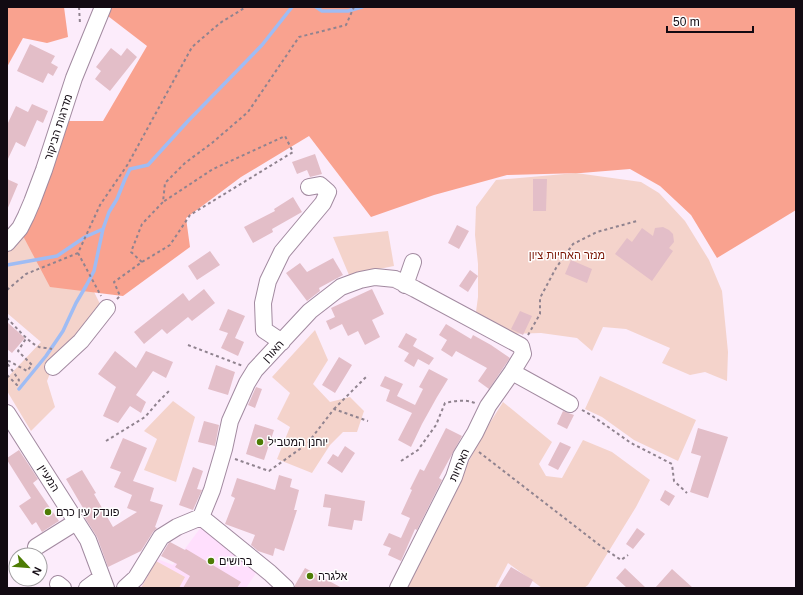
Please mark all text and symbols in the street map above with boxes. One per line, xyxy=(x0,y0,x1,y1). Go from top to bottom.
scale bar xyxy=(667,8,753,34)
text: 50 m xyxy=(673,15,700,29)
street label: מדרגות הביקור xyxy=(42,92,74,162)
park label: מנזר האחיות ציון xyxy=(529,249,605,261)
street label: האורן xyxy=(260,338,286,364)
place label: יוחנן המטביל xyxy=(268,436,328,448)
marker: יוחנן המטביל xyxy=(255,437,265,447)
street label: האחיות xyxy=(447,447,471,483)
street label: המעיין xyxy=(36,462,62,494)
place label: פונדק עין כרם xyxy=(56,506,120,518)
marker: פונדק עין כרם xyxy=(43,507,53,517)
north arrow xyxy=(8,547,48,587)
place label: ברושים xyxy=(219,555,253,567)
marker: ברושים xyxy=(206,556,216,566)
text: N xyxy=(30,565,44,578)
place label: אלגרה xyxy=(318,570,348,582)
marker: אלגרה xyxy=(305,571,315,581)

